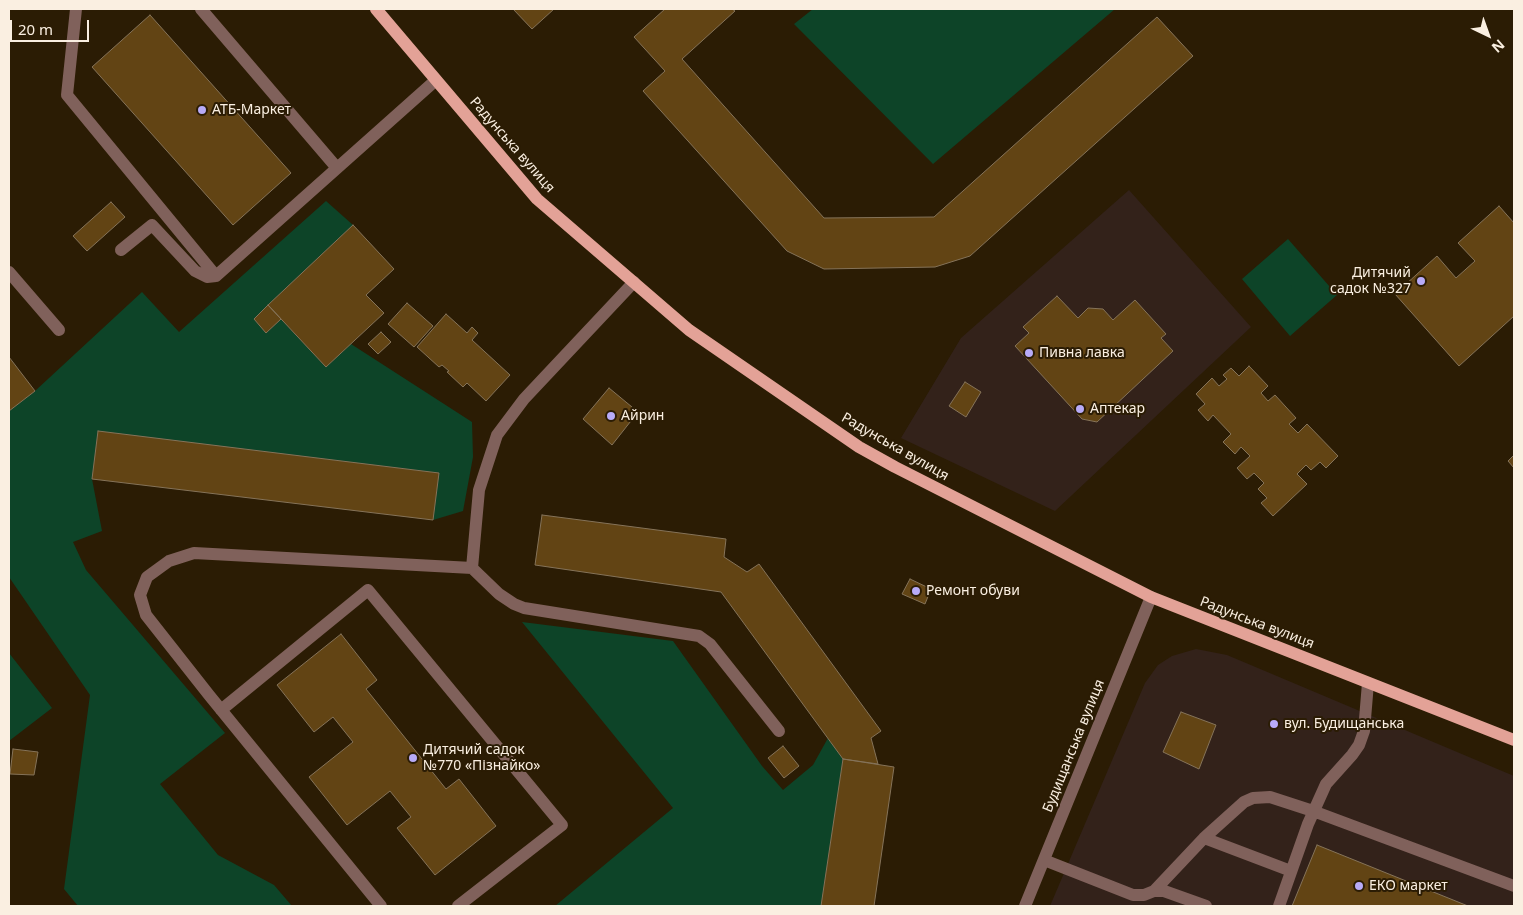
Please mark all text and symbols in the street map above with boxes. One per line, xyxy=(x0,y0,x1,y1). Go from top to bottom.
scale bar xyxy=(12,10,91,42)
north arrow xyxy=(1463,10,1513,60)
text: 20 m xyxy=(18,19,53,39)
text: N xyxy=(1488,36,1509,57)
street label: Радунська вулиця xyxy=(466,94,558,196)
place label: АТБ-Маркет xyxy=(212,102,291,118)
marker: АТБ-Маркет xyxy=(196,104,208,116)
place label: Дитячий садок №327 xyxy=(1330,265,1411,298)
marker: Дитячий садок №327 xyxy=(1415,275,1427,287)
place label: Пивна лавка xyxy=(1039,345,1125,361)
marker: Пивна лавка xyxy=(1023,347,1035,359)
place label: Аптекар xyxy=(1090,401,1145,417)
marker: Аптекар xyxy=(1074,403,1086,415)
place label: Айрин xyxy=(621,408,664,424)
street label: Радунська вулиця xyxy=(838,409,952,485)
marker: Айрин xyxy=(605,410,617,422)
place label: Ремонт обуви xyxy=(926,583,1020,599)
marker: Ремонт обуви xyxy=(910,585,922,597)
street label: Радунська вулиця xyxy=(1198,593,1316,653)
street label: Будищанська вулиця xyxy=(1040,677,1108,815)
place label: вул. Будищанська xyxy=(1284,716,1404,732)
marker: вул. Будищанська xyxy=(1268,718,1280,730)
place label: Дитячий садок №770 «Пізнайко» xyxy=(423,742,540,774)
marker: Дитячий садок №770 «Пізнайко» xyxy=(407,752,419,764)
place label: ЕКО маркет xyxy=(1369,878,1448,894)
marker: ЕКО маркет xyxy=(1353,880,1365,892)

